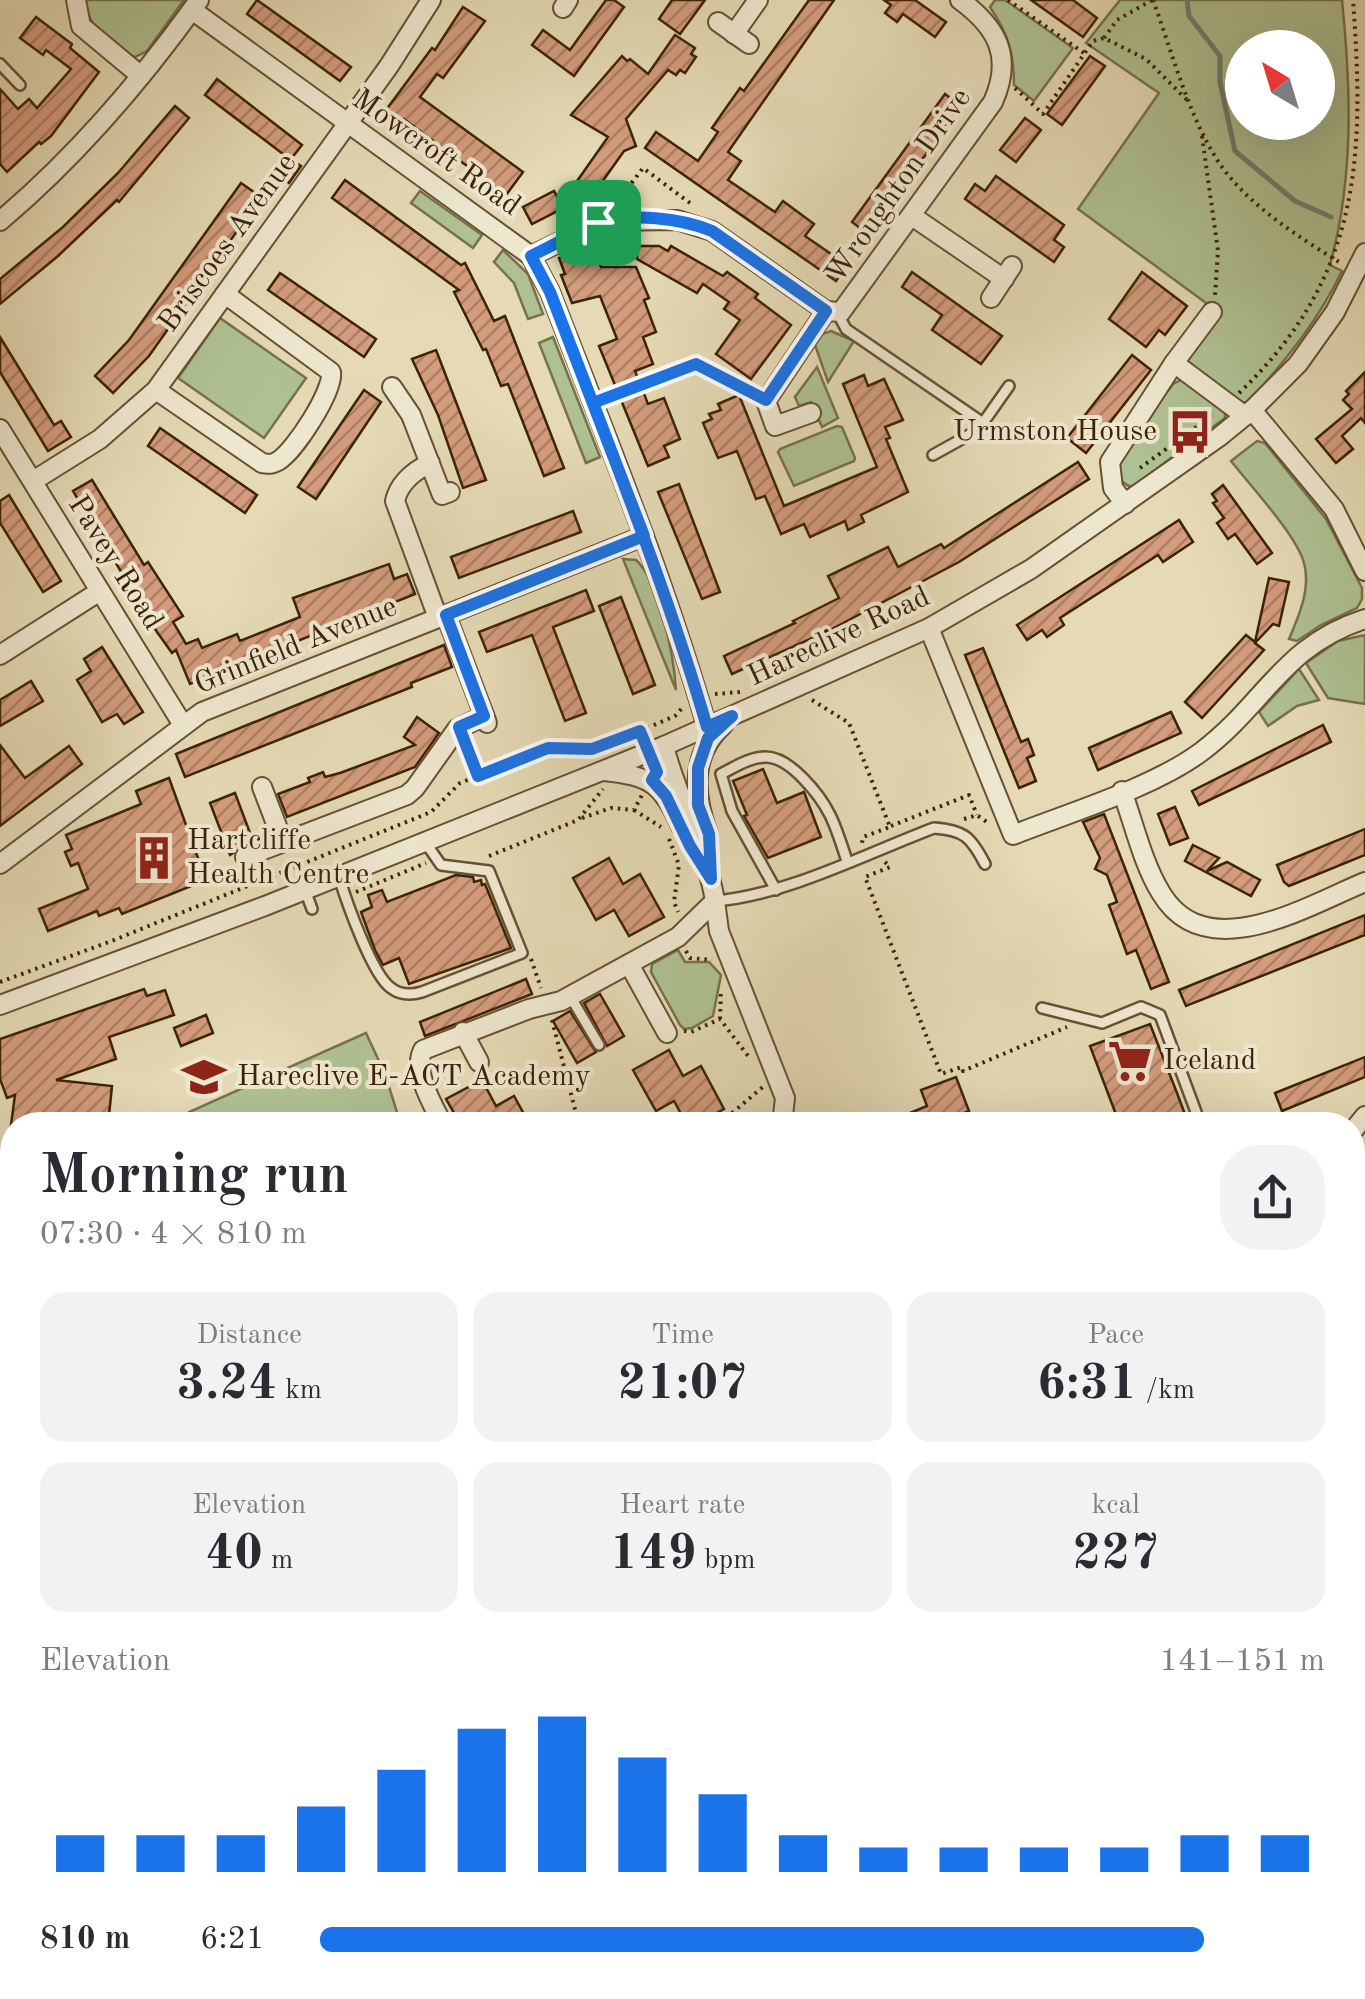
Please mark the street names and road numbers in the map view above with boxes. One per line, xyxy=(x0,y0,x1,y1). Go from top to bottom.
street label: Wroughton Drive xyxy=(821,83,977,289)
street label: Mowcroft Road xyxy=(347,84,525,222)
street label: Briscoes Avenue xyxy=(153,148,303,338)
street label: Pavey Road xyxy=(62,490,168,636)
street label: Hareclive Road xyxy=(743,582,935,692)
street label: Grinfield Avenue xyxy=(191,592,401,700)

